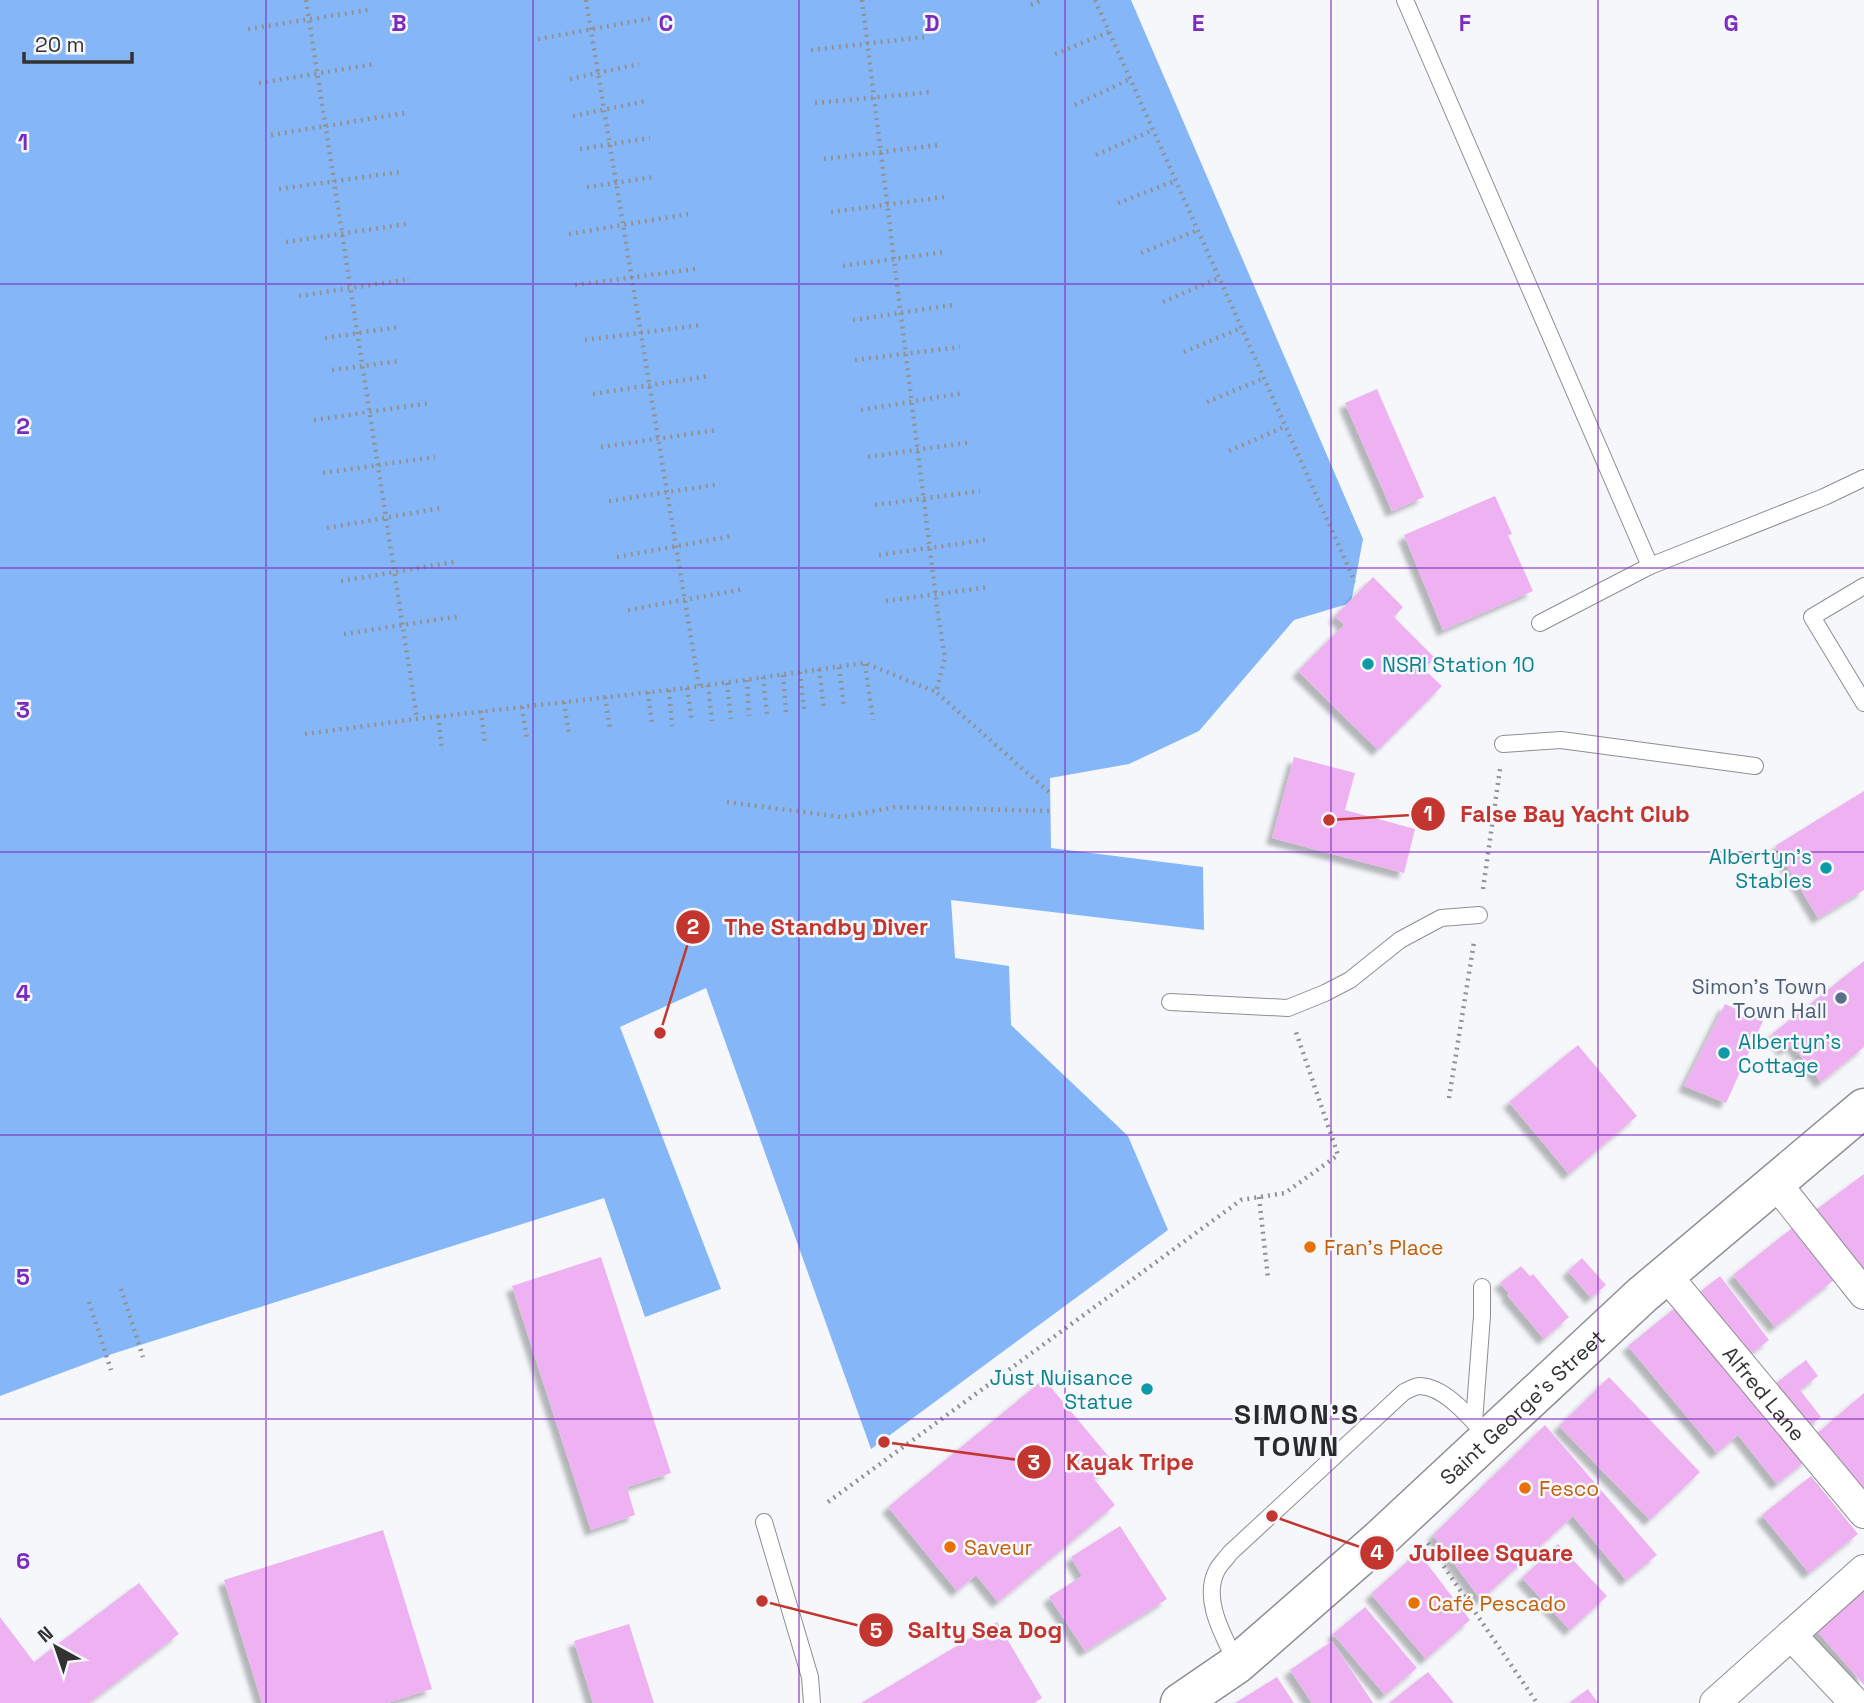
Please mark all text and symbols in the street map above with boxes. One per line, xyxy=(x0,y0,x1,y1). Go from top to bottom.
text: B xyxy=(391,8,407,38)
text: C xyxy=(659,8,673,38)
text: D xyxy=(924,8,940,38)
text: E xyxy=(1192,8,1204,38)
text: F xyxy=(1459,8,1471,38)
text: G xyxy=(1723,8,1739,38)
scale bar xyxy=(24,21,133,65)
text: 20 m xyxy=(35,31,85,58)
text: 1 xyxy=(18,127,28,157)
text: 2 xyxy=(16,411,30,441)
place label: NSRI Station 10 xyxy=(1382,651,1535,678)
marker: NSRI Station 10 xyxy=(1360,656,1376,672)
text: 3 xyxy=(16,695,30,725)
callout: False Bay Yacht Club xyxy=(1411,792,1704,836)
text: False Bay Yacht Club xyxy=(1460,799,1690,829)
text: 1 xyxy=(1423,800,1433,827)
place label: Albertyn's Stables xyxy=(1709,843,1812,894)
marker: Albertyn's Stables xyxy=(1818,860,1834,876)
callout: The Standby Diver xyxy=(675,905,942,949)
text: The Standby Diver xyxy=(724,912,928,942)
text: 2 xyxy=(687,913,699,940)
place label: Simon's Town Town Hall xyxy=(1692,973,1827,1024)
text: 4 xyxy=(16,978,31,1008)
marker: Simon's Town Town Hall xyxy=(1833,990,1849,1006)
place label: Albertyn's Cottage xyxy=(1738,1028,1841,1079)
marker: Albertyn's Cottage xyxy=(1716,1045,1732,1061)
place label: Fran's Place xyxy=(1324,1234,1443,1261)
marker: Fran's Place xyxy=(1302,1239,1318,1255)
text: 5 xyxy=(16,1262,30,1292)
street label: Saint George's Street xyxy=(1434,1323,1610,1490)
street label: Alfred Lane xyxy=(1717,1340,1812,1446)
place label: Just Nuisance Statue xyxy=(989,1364,1133,1415)
marker: Just Nuisance Statue xyxy=(1139,1381,1155,1397)
district label: SIMON'S TOWN xyxy=(1234,1396,1360,1464)
callout: Kayak Tripe xyxy=(1017,1440,1209,1484)
text: Kayak Tripe xyxy=(1066,1447,1194,1477)
text: 3 xyxy=(1028,1449,1040,1476)
place label: Fesco xyxy=(1539,1475,1599,1502)
marker: Fesco xyxy=(1517,1480,1533,1496)
callout: Jubilee Square xyxy=(1359,1531,1587,1575)
place label: Saveur xyxy=(964,1534,1033,1561)
text: Jubilee Square xyxy=(1409,1538,1573,1568)
marker: Saveur xyxy=(942,1539,958,1555)
text: 4 xyxy=(1370,1539,1384,1566)
text: 6 xyxy=(16,1546,30,1576)
place label: Café Pescado xyxy=(1428,1590,1566,1617)
marker: Café Pescado xyxy=(1406,1595,1422,1611)
callout: Salty Sea Dog xyxy=(859,1608,1076,1652)
north arrow xyxy=(21,1612,91,1682)
text: Salty Sea Dog xyxy=(908,1615,1062,1645)
text: 5 xyxy=(870,1617,882,1644)
text: N xyxy=(32,1621,58,1648)

